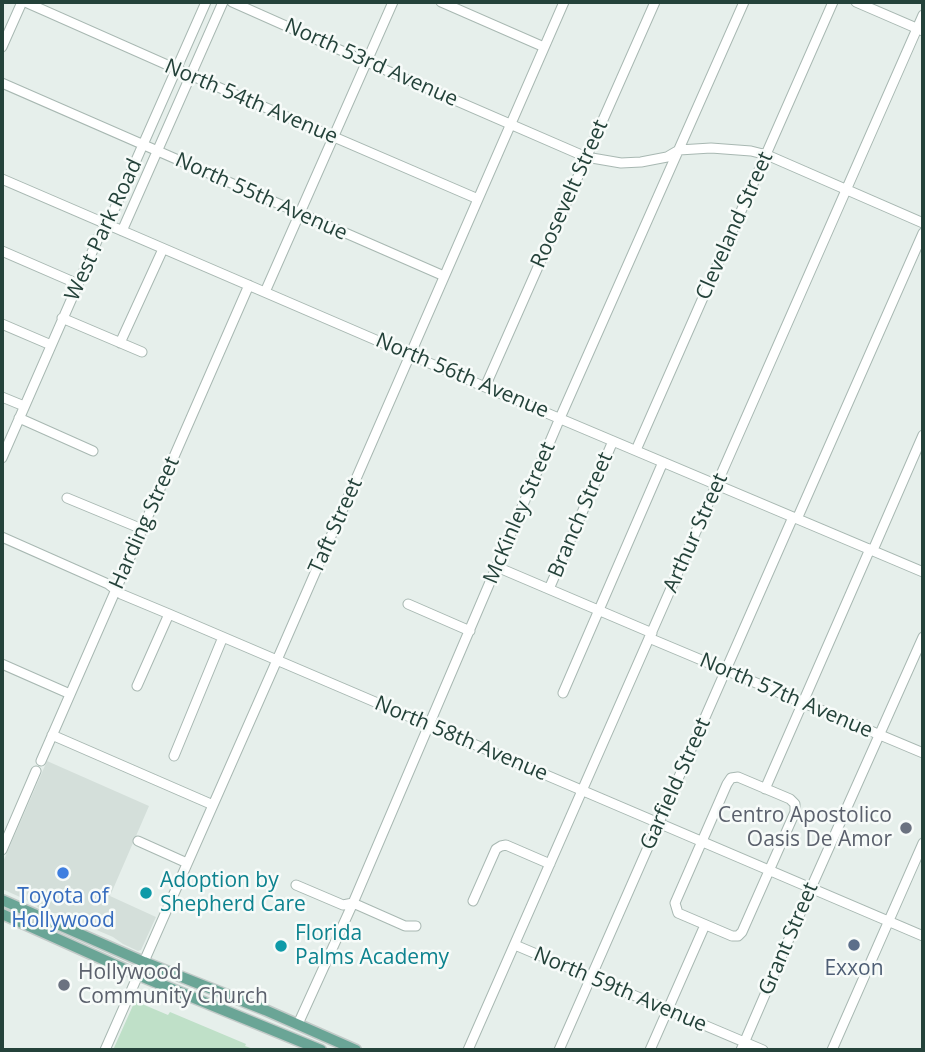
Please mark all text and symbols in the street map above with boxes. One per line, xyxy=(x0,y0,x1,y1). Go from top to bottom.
street label: North 53rd Avenue xyxy=(281,13,461,113)
street label: North 54th Avenue xyxy=(161,54,341,150)
street label: Roosevelt Street xyxy=(526,116,614,272)
street label: North 55th Avenue xyxy=(171,148,351,246)
street label: Cleveland Street xyxy=(691,148,779,304)
street label: West Park Road xyxy=(60,155,148,305)
street label: North 56th Avenue xyxy=(372,328,552,424)
street label: McKinley Street xyxy=(479,438,561,588)
street label: Branch Street xyxy=(543,449,619,581)
street label: Harding Street xyxy=(105,453,185,593)
street label: Arthur Street xyxy=(658,470,734,596)
street label: Taft Street xyxy=(304,474,368,578)
street label: North 57th Avenue xyxy=(696,648,876,744)
street label: North 58th Avenue xyxy=(371,691,551,787)
street label: Garfield Street xyxy=(636,714,716,854)
place label: Centro Apostolico Oasis De Amor xyxy=(718,803,892,853)
marker: Centro Apostolico Oasis De Amor xyxy=(898,820,914,836)
marker: Toyota of Hollywood xyxy=(55,865,71,881)
place label: Adoption by Shepherd Care xyxy=(160,868,306,918)
street label: Grant Street xyxy=(754,879,824,999)
place label: Toyota of Hollywood xyxy=(11,884,115,934)
marker: Adoption by Shepherd Care xyxy=(138,885,154,901)
place label: Florida Palms Academy xyxy=(295,921,449,971)
marker: Exxon xyxy=(846,937,862,953)
marker: Florida Palms Academy xyxy=(273,938,289,954)
street label: North 59th Avenue xyxy=(530,942,710,1038)
place label: Exxon xyxy=(824,956,884,982)
place label: Hollywood Community Church xyxy=(78,960,268,1010)
marker: Hollywood Community Church xyxy=(56,977,72,993)

